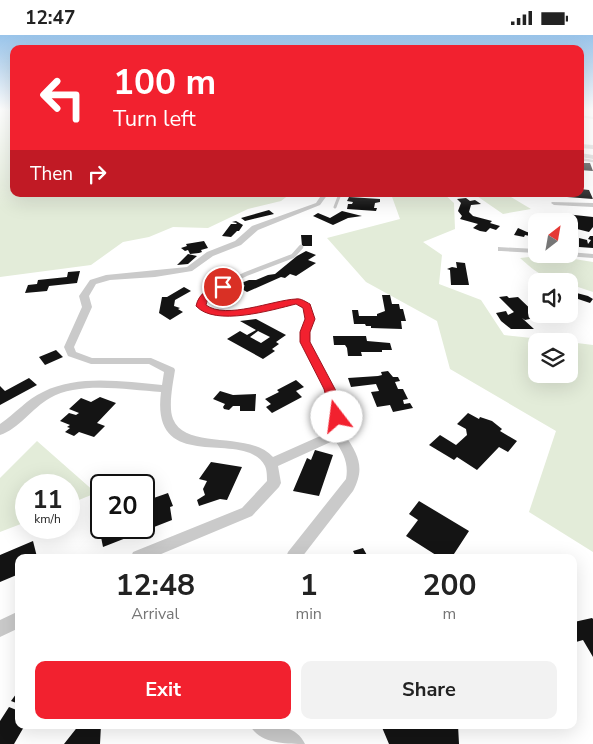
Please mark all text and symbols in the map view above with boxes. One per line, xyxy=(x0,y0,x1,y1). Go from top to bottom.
text: 12:47 xyxy=(25,5,75,31)
text: 100 m xyxy=(113,59,216,106)
icon: left xyxy=(30,65,95,130)
text: Turn left xyxy=(113,104,196,134)
icon: right xyxy=(83,160,111,188)
text: Then xyxy=(30,161,73,187)
north arrow xyxy=(528,213,578,263)
map controls xyxy=(528,213,578,383)
pin xyxy=(202,266,244,308)
icon: arrive xyxy=(209,273,237,301)
button: sound xyxy=(528,273,578,323)
button: layers xyxy=(528,333,578,383)
position arrow xyxy=(310,390,362,442)
speed limit sign: 20 xyxy=(90,474,155,539)
text: 11 xyxy=(32,483,63,517)
text: km/h xyxy=(34,511,61,527)
text: 12:48 xyxy=(116,565,195,606)
text: 1 xyxy=(300,565,318,606)
text: 200 xyxy=(422,565,476,606)
text: Arrival xyxy=(131,603,179,625)
text: min xyxy=(295,603,322,625)
text: m xyxy=(443,603,456,625)
button: Exit xyxy=(35,661,291,719)
button: Share xyxy=(301,661,557,719)

